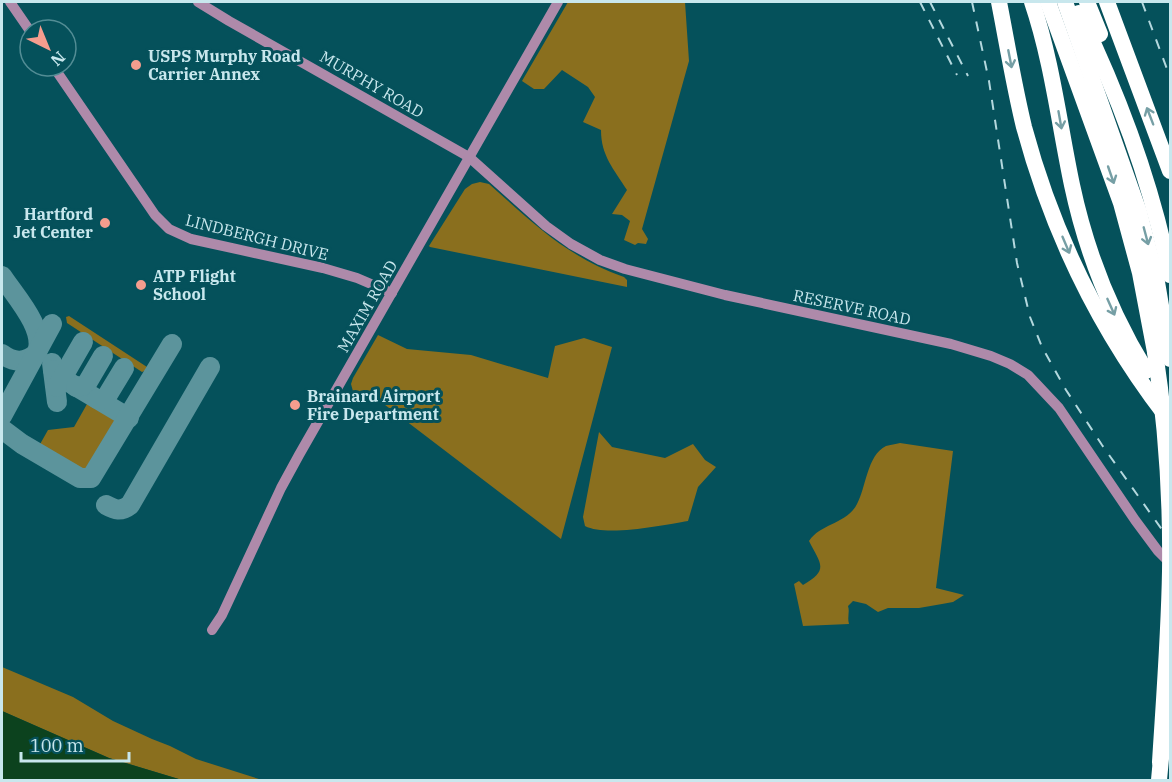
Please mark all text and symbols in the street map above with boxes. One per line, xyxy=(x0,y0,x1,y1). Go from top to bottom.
north arrow xyxy=(18,18,78,78)
place label: USPS Murphy Road Carrier Annex xyxy=(148,46,301,84)
street label: MURPHY ROAD xyxy=(316,46,428,122)
text: N xyxy=(47,47,70,71)
one-way arrow xyxy=(1005,49,1016,68)
marker: USPS Murphy Road Carrier Annex xyxy=(129,58,143,72)
one-way arrow xyxy=(1144,107,1155,126)
one-way arrow xyxy=(1055,109,1066,129)
one-way arrow xyxy=(1107,165,1118,184)
place label: Hartford Jet Center xyxy=(13,204,93,242)
street label: LINDBERGH DRIVE xyxy=(183,210,331,264)
marker: Hartford Jet Center xyxy=(98,216,112,230)
one-way arrow xyxy=(1141,226,1152,245)
one-way arrow xyxy=(1061,236,1072,254)
street label: MAXIM ROAD xyxy=(333,256,401,356)
place label: ATP Flight School xyxy=(153,266,236,304)
marker: ATP Flight School xyxy=(134,278,148,292)
street label: RESERVE ROAD xyxy=(791,285,913,329)
one-way arrow xyxy=(1106,297,1118,315)
place label: Brainard Airport Fire Department xyxy=(307,386,440,424)
marker: Brainard Airport Fire Department xyxy=(288,398,302,412)
scale bar xyxy=(21,725,129,763)
text: 100 m xyxy=(30,734,84,757)

